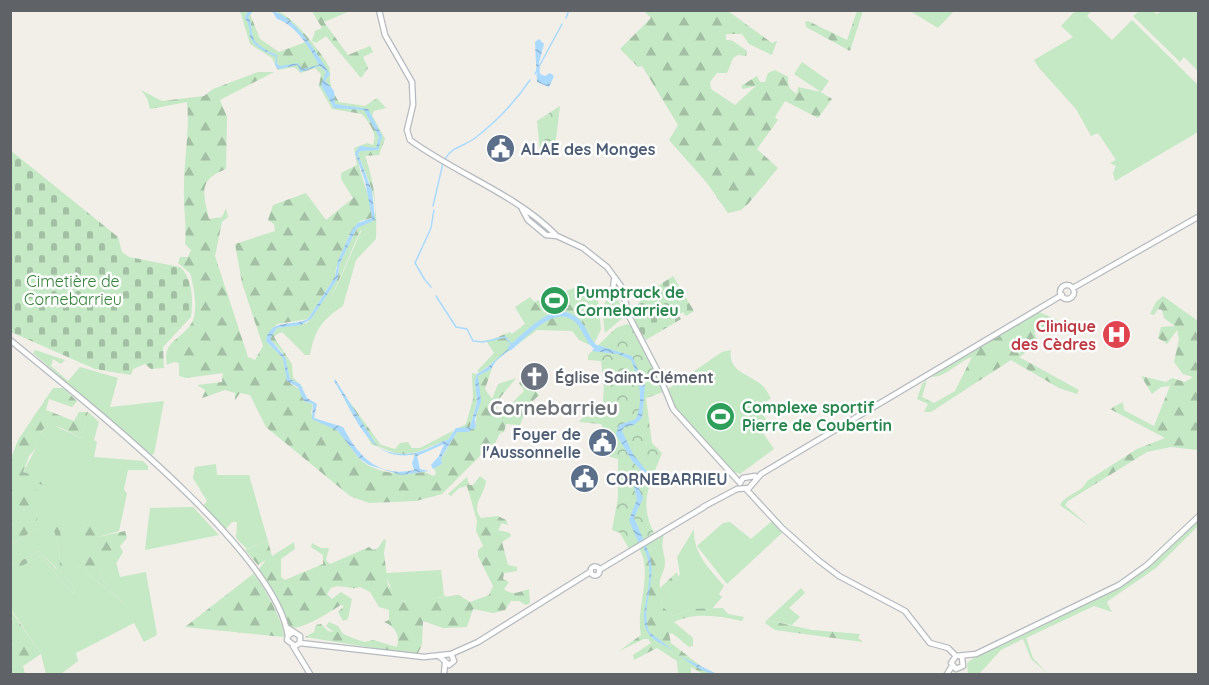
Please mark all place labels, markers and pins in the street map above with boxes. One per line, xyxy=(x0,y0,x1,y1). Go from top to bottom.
public building icon: ALAE des Monges xyxy=(484,133,516,165)
place label: ALAE des Monges xyxy=(521,139,656,159)
place label: Pumptrack de Cornebarrieu xyxy=(576,282,685,320)
sports icon: Pumptrack de Cornebarrieu xyxy=(539,285,571,317)
place label: Clinique des Cèdres xyxy=(1011,316,1096,354)
hospital icon: Clinique des Cèdres xyxy=(1101,319,1133,351)
church icon: Église Saint-Clément xyxy=(518,361,550,393)
place label: Église Saint-Clément xyxy=(555,367,714,387)
place label: Complexe sportif Pierre de Coubertin xyxy=(742,397,892,435)
sports icon: Complexe sportif Pierre de Coubertin xyxy=(705,400,737,432)
place label: Foyer de l'Aussonnelle xyxy=(482,424,581,462)
public building icon: Foyer de l'Aussonnelle xyxy=(586,427,618,459)
public building icon: CORNEBARRIEU xyxy=(569,463,601,495)
place label: CORNEBARRIEU xyxy=(606,469,728,489)

